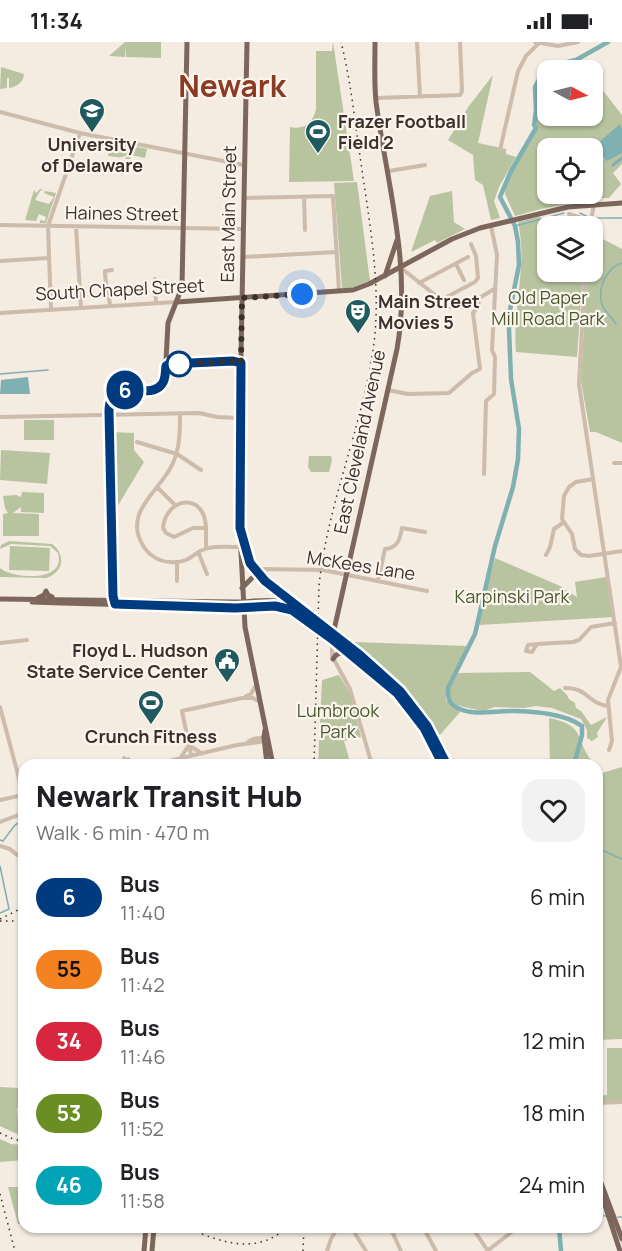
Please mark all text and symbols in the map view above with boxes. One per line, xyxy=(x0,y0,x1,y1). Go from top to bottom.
text: 11:34 xyxy=(30,6,83,36)
north arrow xyxy=(537,60,603,126)
map controls xyxy=(537,60,603,282)
district label: Newark xyxy=(178,65,287,106)
school or university icon: University of Delaware xyxy=(77,96,107,134)
place label: Frazer Football Field 2 xyxy=(338,109,466,154)
sports icon: Frazer Football Field 2 xyxy=(303,117,333,155)
place label: University of Delaware xyxy=(41,132,143,177)
button: locate xyxy=(537,138,603,204)
street label: East Main Street xyxy=(215,145,241,283)
street label: Haines Street xyxy=(65,200,179,226)
button: layers xyxy=(537,216,603,282)
street label: South Chapel Street xyxy=(35,273,205,305)
your location xyxy=(287,279,317,309)
park label: Old Paper Mill Road Park xyxy=(491,285,606,330)
place label: Main Street Movies 5 xyxy=(378,289,480,334)
theatre icon: Main Street Movies 5 xyxy=(343,297,373,335)
street label: East Cleveland Avenue xyxy=(328,347,390,536)
unlabelled marker xyxy=(166,351,192,377)
line badge: 6 xyxy=(106,370,144,410)
text: 6 xyxy=(118,376,132,404)
street label: McKees Lane xyxy=(305,545,417,585)
park label: Karpinski Park xyxy=(455,584,570,608)
place label: Floyd L. Hudson State Service Center xyxy=(26,638,208,683)
public building icon: Floyd L. Hudson State Service Center xyxy=(212,646,242,684)
sports icon: Crunch Fitness xyxy=(136,688,166,726)
park label: Lumbrook Park xyxy=(297,698,380,743)
place label: Crunch Fitness xyxy=(85,724,217,748)
text: Newark Transit Hub xyxy=(36,777,302,815)
button: heart xyxy=(522,779,585,842)
text: Walk · 6 min · 470 m xyxy=(36,819,209,846)
text: Bus xyxy=(120,869,160,899)
text: 6 min xyxy=(530,882,585,912)
text: 6 xyxy=(62,883,76,911)
text: 11:40 xyxy=(120,899,166,926)
text: Bus xyxy=(120,941,160,971)
text: 8 min xyxy=(531,954,585,984)
text: 55 xyxy=(57,955,81,983)
text: 11:42 xyxy=(120,971,165,998)
text: Bus xyxy=(120,1013,160,1043)
text: 12 min xyxy=(523,1026,585,1056)
text: 34 xyxy=(57,1027,82,1055)
text: 11:46 xyxy=(120,1043,166,1070)
text: Bus xyxy=(120,1085,160,1115)
text: 18 min xyxy=(522,1098,585,1128)
text: 53 xyxy=(57,1099,81,1127)
text: 11:52 xyxy=(120,1115,164,1142)
text: Bus xyxy=(120,1157,160,1187)
text: 24 min xyxy=(519,1170,585,1200)
text: 46 xyxy=(56,1171,82,1199)
text: 11:58 xyxy=(120,1187,165,1214)

